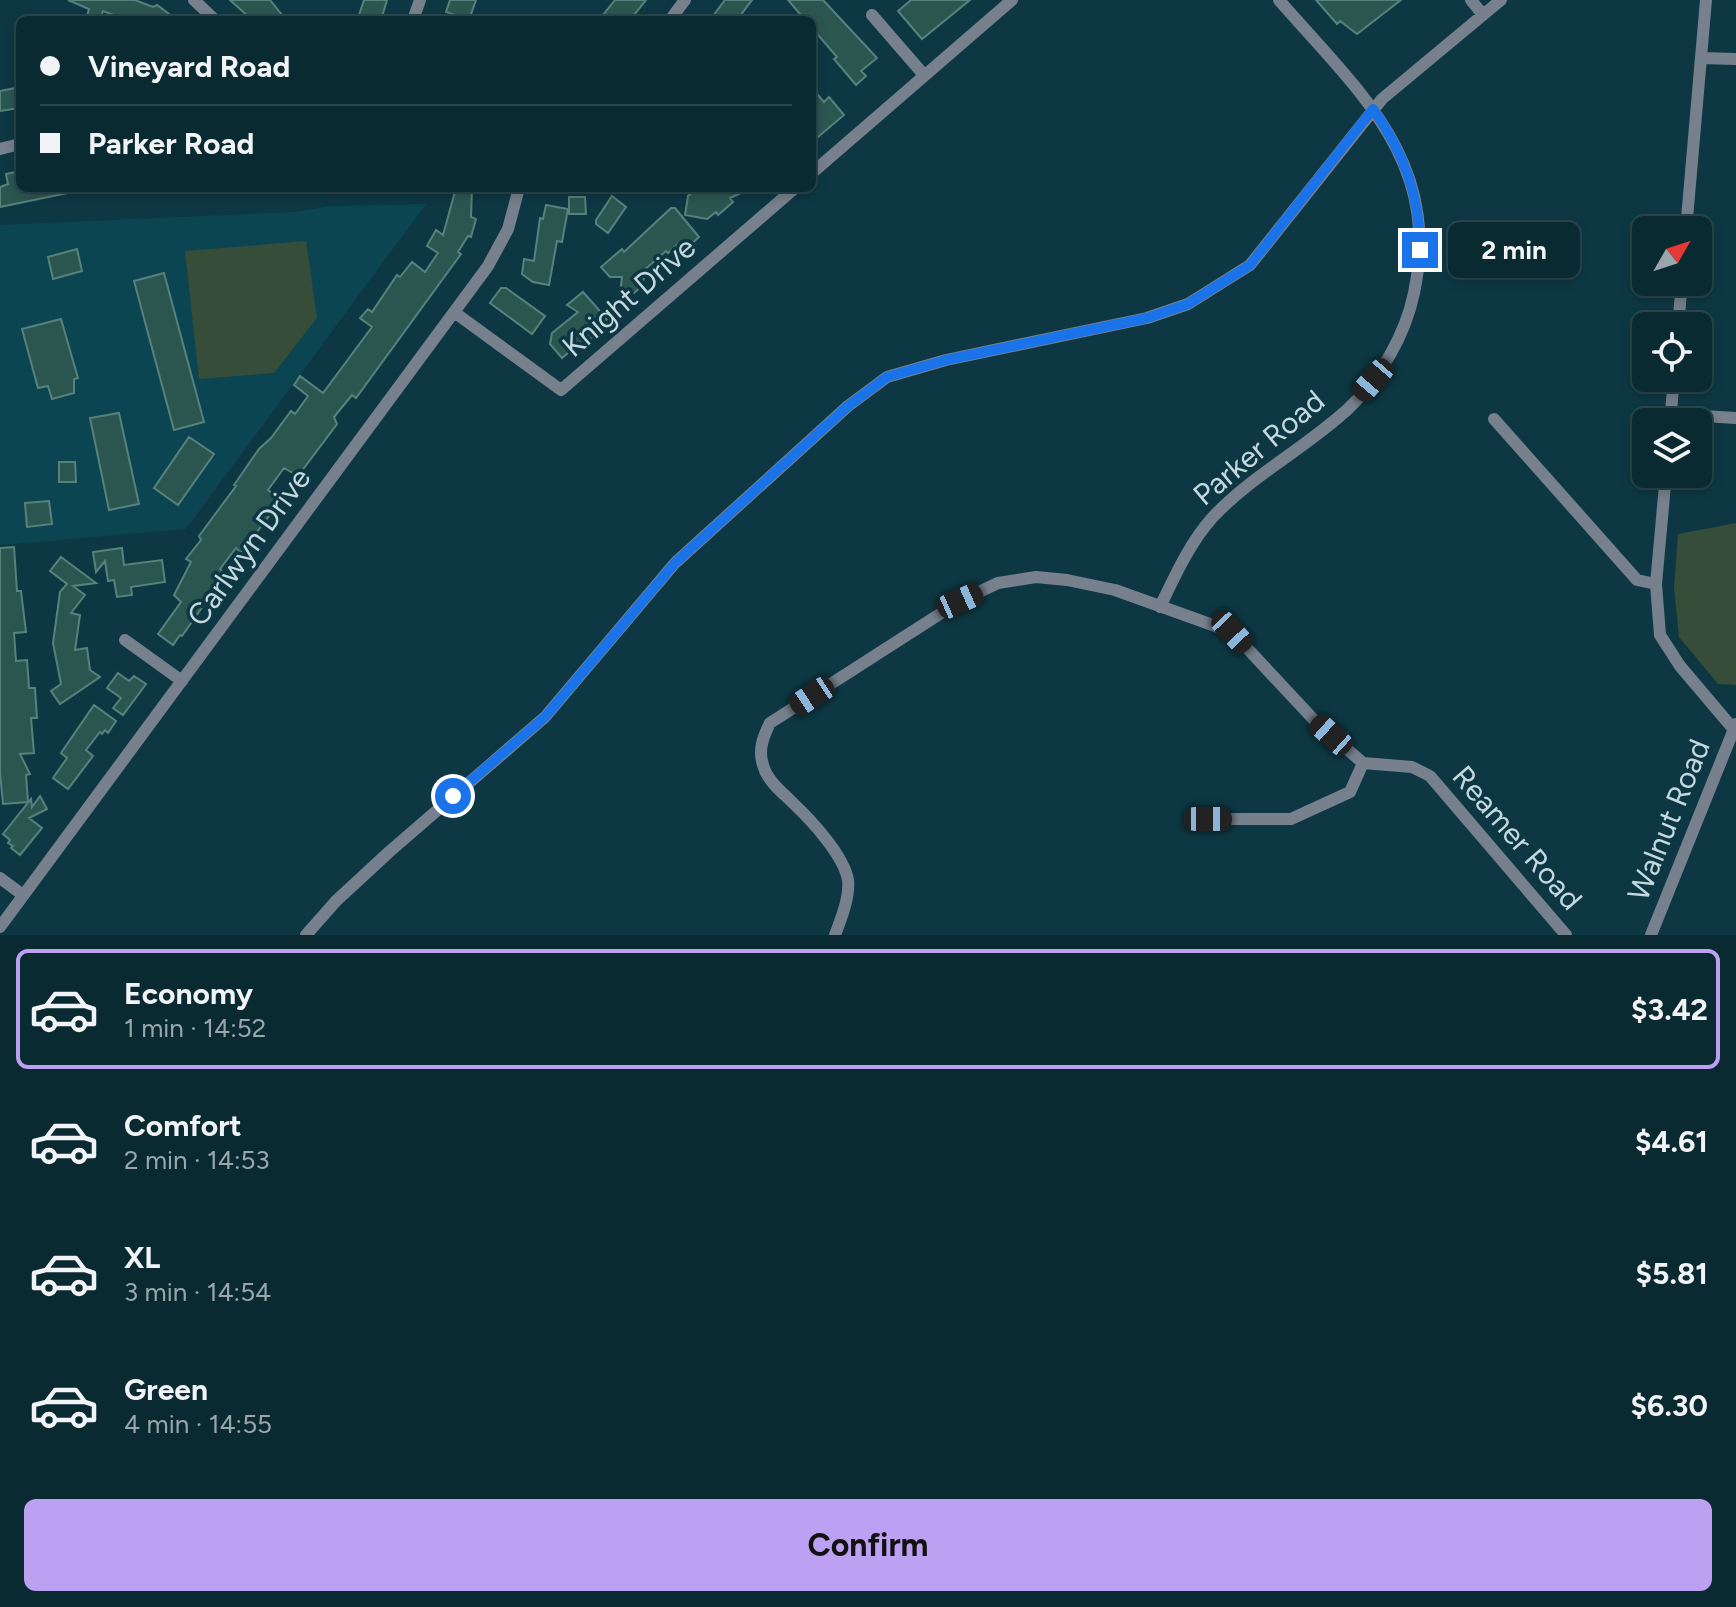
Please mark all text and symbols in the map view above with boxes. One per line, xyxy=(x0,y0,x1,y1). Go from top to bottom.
text: Vineyard Road xyxy=(88,48,290,85)
text: Parker Road xyxy=(88,125,254,162)
north arrow xyxy=(1632,216,1712,296)
map controls xyxy=(1632,216,1712,488)
callout: 2 min xyxy=(1448,222,1580,278)
street label: Knight Drive xyxy=(554,229,703,365)
route end xyxy=(1402,232,1438,268)
text: 2 min xyxy=(1481,234,1547,266)
button: locate xyxy=(1632,312,1712,392)
car xyxy=(1348,354,1398,406)
street label: Parker Road xyxy=(1186,382,1332,513)
button: layers xyxy=(1632,408,1712,488)
street label: Carlwyn Drive xyxy=(179,460,318,633)
car xyxy=(933,580,987,622)
car xyxy=(1207,606,1257,658)
car xyxy=(785,673,839,719)
car xyxy=(1305,710,1357,760)
street label: Walnut Road xyxy=(1619,734,1718,906)
street label: Reamer Road xyxy=(1445,758,1590,917)
route start xyxy=(435,778,471,814)
car xyxy=(1184,807,1232,831)
icon: car xyxy=(28,973,100,1045)
text: Economy xyxy=(124,975,253,1012)
text: $3.42 xyxy=(1631,991,1708,1028)
text: 1 min · 14:52 xyxy=(124,1012,266,1044)
icon: car xyxy=(28,1105,100,1177)
text: Comfort xyxy=(124,1107,242,1144)
text: $4.61 xyxy=(1635,1123,1708,1160)
text: 2 min · 14:53 xyxy=(124,1144,270,1176)
icon: car xyxy=(28,1237,100,1309)
text: XL xyxy=(124,1239,160,1276)
text: $5.81 xyxy=(1635,1255,1708,1292)
text: 3 min · 14:54 xyxy=(124,1276,271,1308)
icon: car xyxy=(28,1369,100,1441)
text: Green xyxy=(124,1371,208,1408)
text: $6.30 xyxy=(1630,1387,1708,1424)
text: 4 min · 14:55 xyxy=(124,1408,272,1440)
button: Confirm xyxy=(24,1499,1712,1591)

